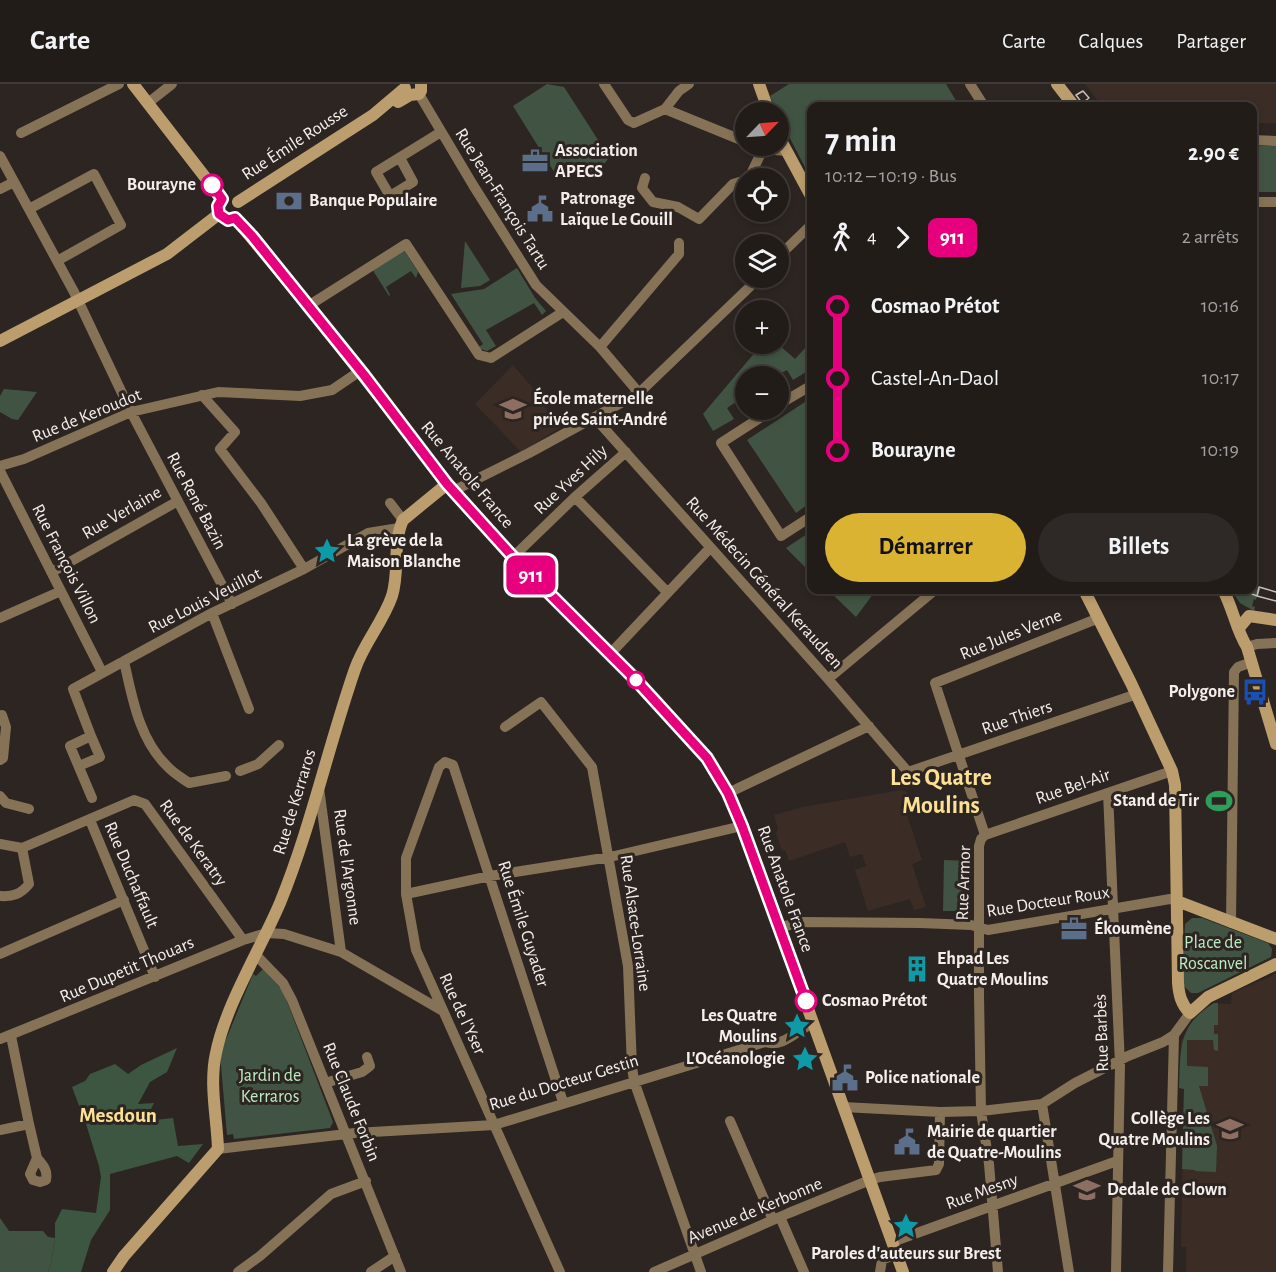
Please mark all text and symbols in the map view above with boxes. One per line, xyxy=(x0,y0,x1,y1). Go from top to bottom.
text: Carte xyxy=(30,27,90,55)
text: Carte xyxy=(1002,31,1046,52)
text: Calques xyxy=(1079,31,1143,52)
text: Partager xyxy=(1176,31,1246,52)
street label: Rue Émile Rousse xyxy=(237,100,351,184)
north arrow xyxy=(735,102,789,156)
map controls xyxy=(735,102,789,420)
street label: Rue Jean-François Tartu xyxy=(451,125,553,273)
text: 7 min xyxy=(825,125,897,158)
place label: Association APECS xyxy=(555,142,638,181)
text: 2.90 € xyxy=(1188,142,1239,164)
office icon: Association APECS xyxy=(520,146,550,176)
text: 10:12 – 10:19 · Bus xyxy=(825,166,957,186)
button: locate xyxy=(735,168,789,222)
marker: Bourayne xyxy=(201,174,223,196)
place label: Bourayne xyxy=(127,176,196,194)
bank icon: Banque Populaire xyxy=(274,186,304,216)
place label: Patronage Laïque Le Gouill xyxy=(560,190,673,229)
place label: Banque Populaire xyxy=(309,192,437,210)
public building icon: Patronage Laïque Le Gouill xyxy=(525,194,555,224)
icon: walk xyxy=(825,221,858,254)
icon: forward xyxy=(886,221,919,254)
text: 4 xyxy=(867,227,877,247)
text: 911 xyxy=(940,227,965,248)
text: 2 arrêts xyxy=(1182,227,1239,247)
button: layers xyxy=(735,234,789,288)
text: Cosmao Prétot xyxy=(871,295,1000,317)
text: 10:16 xyxy=(1201,296,1239,316)
button: + xyxy=(735,300,789,354)
button: − xyxy=(735,366,789,420)
text: Castel-An-Daol xyxy=(871,367,999,389)
text: 10:17 xyxy=(1202,368,1239,388)
street label: Rue de Keroudot xyxy=(30,386,144,446)
place label: École maternelle privée Saint-André xyxy=(533,387,667,429)
school or university icon: École maternelle privée Saint-André xyxy=(498,394,528,424)
street label: Rue Anatole France xyxy=(417,418,517,532)
text: Bourayne xyxy=(871,439,956,461)
text: 10:19 xyxy=(1201,440,1239,460)
street label: Rue Yves Hily xyxy=(531,442,611,518)
street label: Rue René Bazin xyxy=(163,449,229,553)
street label: Rue Verlaine xyxy=(79,483,165,543)
street label: Rue Médecin Général Keraudren xyxy=(682,494,846,672)
street label: Rue François Villon xyxy=(28,501,104,627)
button: Démarrer xyxy=(825,513,1026,582)
button: Billets xyxy=(1038,513,1239,582)
place label: La grève de la Maison Blanche xyxy=(347,532,461,571)
place icon: La grève de la Maison Blanche xyxy=(312,536,342,566)
line badge: 911 xyxy=(496,556,566,594)
street label: Rue Louis Veuillot xyxy=(146,565,265,637)
text: 911 xyxy=(518,565,544,586)
street label: Rue Jules Verne xyxy=(958,606,1064,664)
unlabelled marker xyxy=(627,671,645,689)
bus stop icon: Polygone xyxy=(1240,677,1270,707)
place label: Polygone xyxy=(1169,683,1235,701)
street label: Rue Thiers xyxy=(979,698,1055,738)
street label: Rue de Kerraros xyxy=(270,747,320,857)
district label: Les Quatre Moulins xyxy=(890,766,992,818)
street label: Rue Bel-Air xyxy=(1033,766,1113,808)
sports icon: Stand de Tir xyxy=(1204,786,1234,816)
place label: Stand de Tir xyxy=(1113,792,1200,810)
street label: Rue de Keratry xyxy=(156,797,230,890)
street label: Rue de l'Argonne xyxy=(330,808,364,926)
street label: Rue Duchaffault xyxy=(101,819,162,931)
street label: Rue Anatole France xyxy=(754,823,816,955)
street label: Rue Armor xyxy=(954,845,974,921)
street label: Rue Alsace-Lorraine xyxy=(617,854,653,992)
street label: Rue Émile Guyader xyxy=(494,858,555,990)
street label: Rue Docteur Roux xyxy=(985,883,1111,921)
office icon: Ékoumène xyxy=(1059,914,1089,944)
place label: Ékoumène xyxy=(1094,917,1171,938)
street label: Rue Dupetit Thouars xyxy=(57,934,197,1006)
park label: Place de Roscanvel xyxy=(1179,934,1247,973)
place label: Ehpad Les Quatre Moulins xyxy=(937,950,1049,989)
building icon: Ehpad Les Quatre Moulins xyxy=(902,954,932,984)
street label: Rue de l'Yser xyxy=(435,970,489,1058)
marker: Cosmao Prétot xyxy=(795,990,817,1012)
place label: Cosmao Prétot xyxy=(822,992,927,1010)
street label: Rue Barbès xyxy=(1092,994,1112,1072)
place label: Les Quatre Moulins xyxy=(701,1007,777,1046)
place icon: Les Quatre Moulins xyxy=(782,1011,812,1041)
street label: Rue Claude Forbin xyxy=(319,1040,383,1164)
place icon: L'Océanologie xyxy=(790,1044,820,1074)
place label: L'Océanologie xyxy=(686,1050,785,1068)
street label: Rue du Docteur Gestin xyxy=(487,1052,641,1114)
public building icon: Police nationale xyxy=(830,1063,860,1093)
park label: Jardin de Kerraros xyxy=(239,1067,301,1106)
place label: Police nationale xyxy=(865,1069,980,1087)
district label: Mesdoun xyxy=(79,1105,157,1126)
place label: Collège Les Quatre Moulins xyxy=(1098,1110,1210,1149)
school or university icon: Collège Les Quatre Moulins xyxy=(1215,1114,1245,1144)
place label: Mairie de quartier de Quatre-Moulins xyxy=(927,1123,1061,1162)
public building icon: Mairie de quartier de Quatre-Moulins xyxy=(892,1127,922,1157)
street label: Rue Mesny xyxy=(943,1171,1021,1213)
street label: Avenue de Kerbonne xyxy=(685,1175,825,1247)
school or university icon: Dedale de Clown xyxy=(1072,1175,1102,1205)
place label: Dedale de Clown xyxy=(1107,1181,1227,1199)
place icon: Paroles d'auteurs sur Brest xyxy=(891,1211,921,1241)
place label: Paroles d'auteurs sur Brest xyxy=(811,1245,1001,1263)

